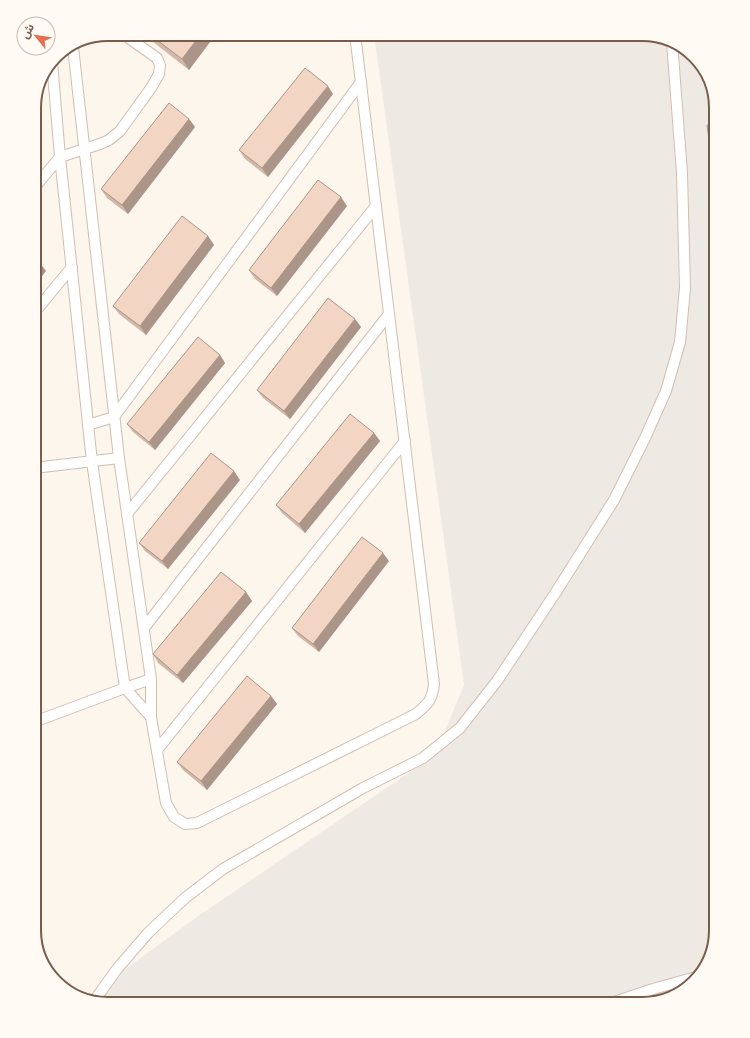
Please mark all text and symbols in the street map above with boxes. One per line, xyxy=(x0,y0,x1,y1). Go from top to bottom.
north arrow xyxy=(16,16,56,56)
text: ش xyxy=(18,21,37,41)

